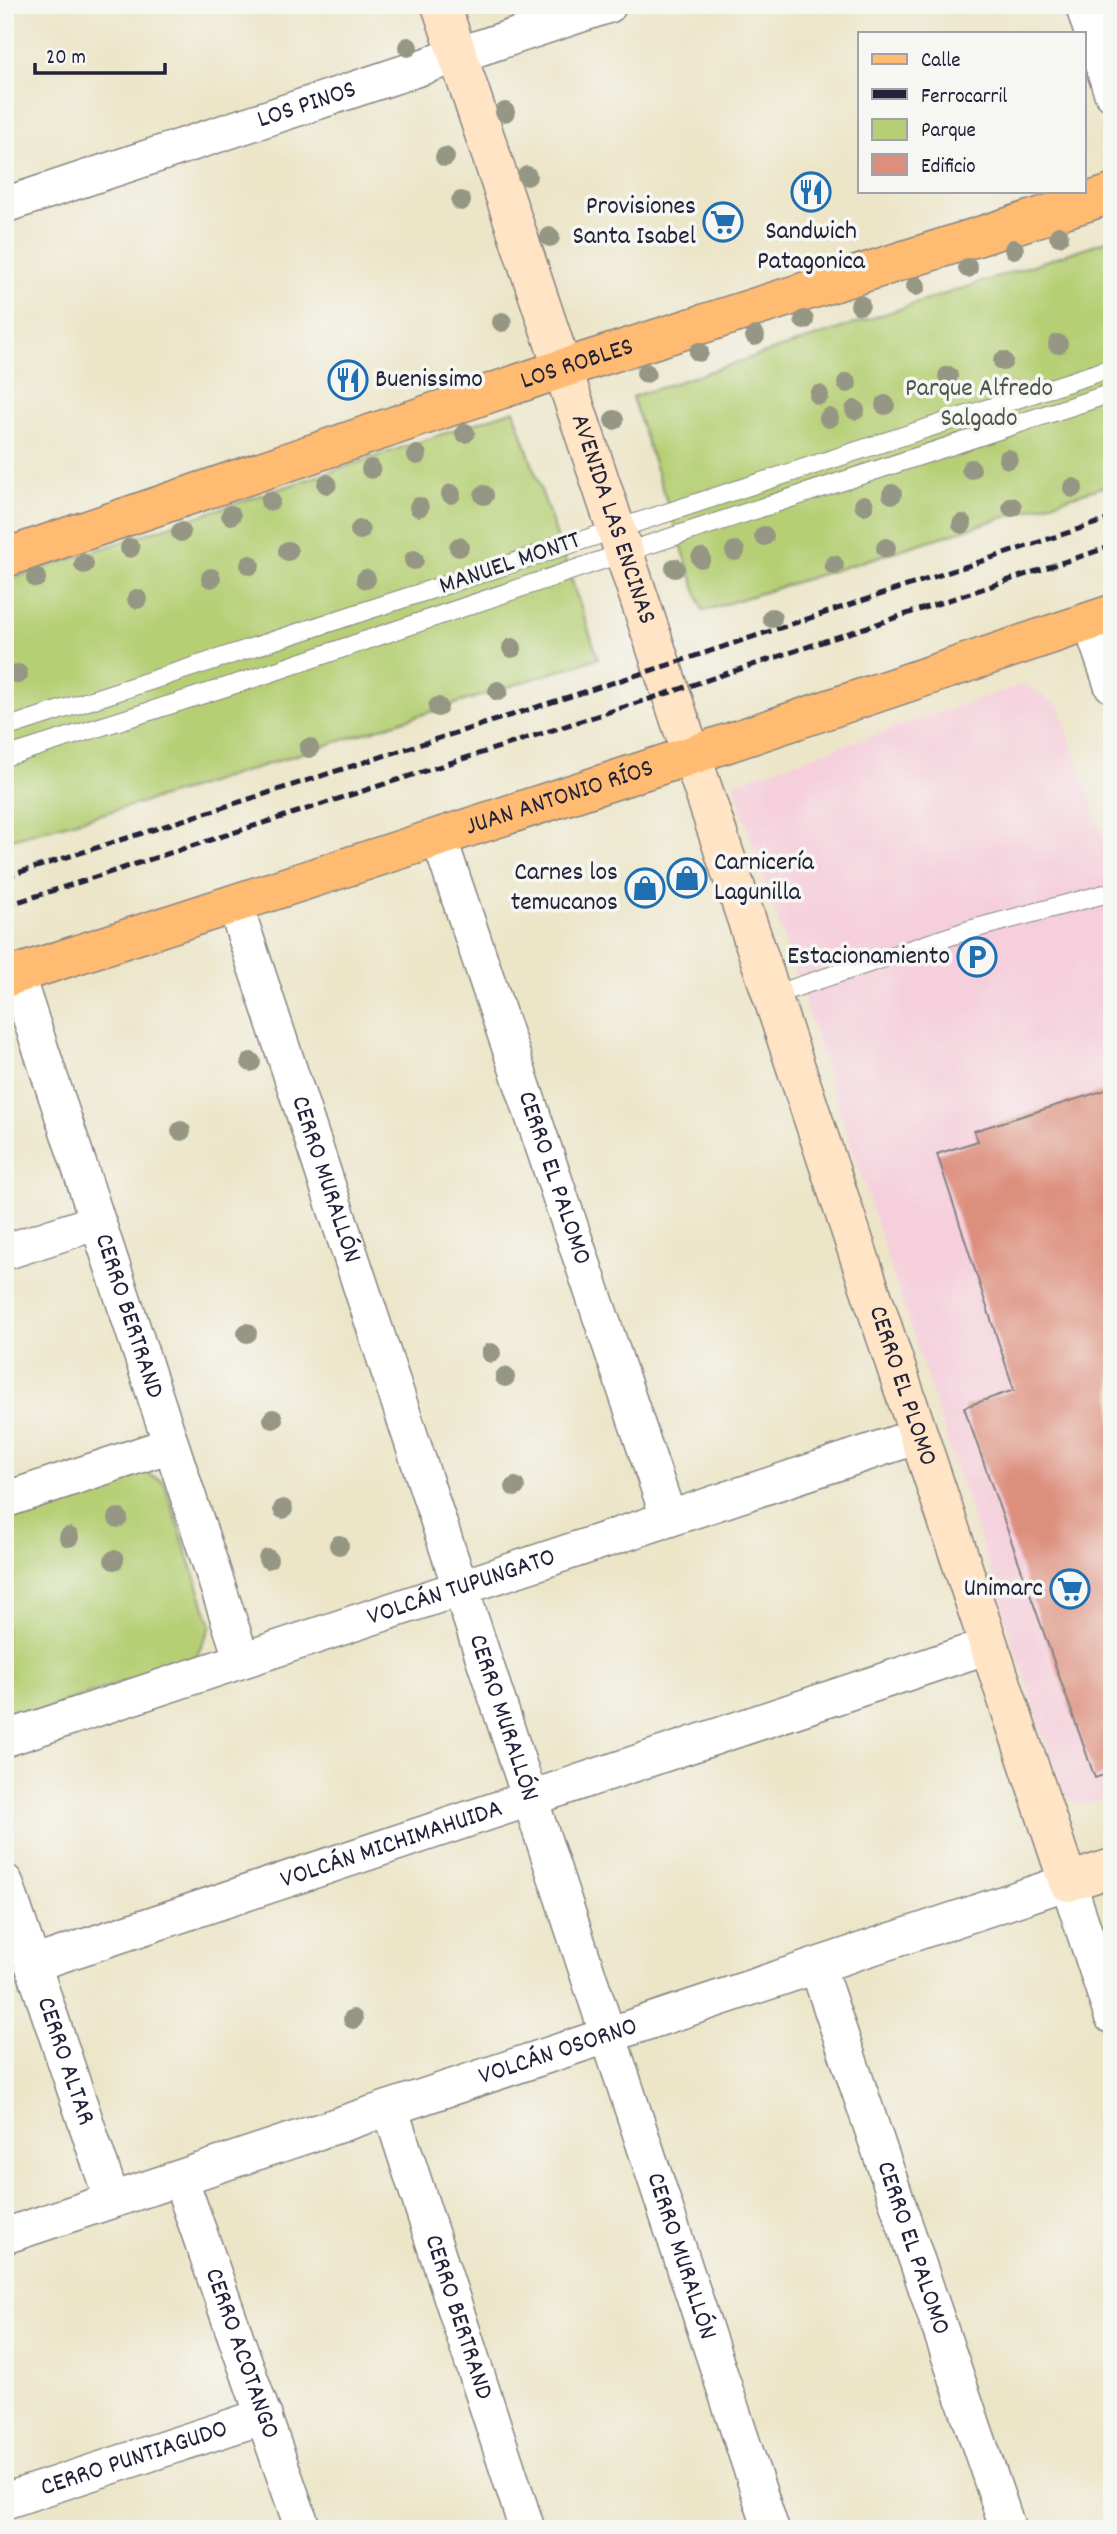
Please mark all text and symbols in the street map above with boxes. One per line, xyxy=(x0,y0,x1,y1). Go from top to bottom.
scale bar xyxy=(35,32,164,76)
legend xyxy=(858,32,1086,192)
text: 20 m xyxy=(46,44,86,74)
text: Calle xyxy=(921,47,960,77)
street label: LOS PINOS xyxy=(253,71,361,139)
text: Ferrocarril xyxy=(921,83,1007,113)
text: Parque xyxy=(921,117,976,147)
text: Edificio xyxy=(921,153,976,183)
restaurant icon: Sandwich Patagonica xyxy=(790,171,832,213)
place label: Provisiones Santa Isabel xyxy=(572,189,696,256)
supermarket icon: Provisiones Santa Isabel xyxy=(702,201,744,243)
place label: Sandwich Patagonica xyxy=(757,214,866,281)
street label: LOS ROBLES xyxy=(516,329,638,400)
restaurant icon: Buenissimo xyxy=(327,359,369,401)
place label: Buenissimo xyxy=(375,362,483,399)
park label: Parque Alfredo Salgado xyxy=(905,371,1053,438)
street label: AVENIDA LAS ENCINAS xyxy=(560,409,665,629)
street label: MANUEL MONTT xyxy=(434,522,586,605)
street label: JUAN ANTONIO RÍOS xyxy=(461,750,658,846)
place label: Carnicería Lagunilla xyxy=(714,845,815,912)
place label: Carnes los temucanos xyxy=(511,855,618,922)
shop icon: Carnicería Lagunilla xyxy=(666,857,708,899)
shop icon: Carnes los temucanos xyxy=(624,867,666,909)
parking icon: Estacionamiento xyxy=(956,936,998,978)
place label: Estacionamiento xyxy=(787,939,950,976)
street label: CERRO EL PALOMO xyxy=(507,1086,600,1270)
street label: CERRO MURALLÓN xyxy=(281,1091,370,1268)
street label: CERRO BERTRAND xyxy=(84,1229,173,1403)
street label: CERRO EL PLOMO xyxy=(858,1301,946,1471)
street label: VOLCÁN TUPUNGATO xyxy=(363,1539,560,1636)
supermarket icon: Unimarc xyxy=(1049,1568,1091,1610)
place label: Unimarc xyxy=(964,1571,1043,1608)
street label: CERRO MURALLÓN xyxy=(458,1630,548,1806)
street label: VOLCÁN MICHIMAHUIDA xyxy=(276,1790,507,1899)
street label: CERRO ALTAR xyxy=(27,1992,104,2130)
street label: VOLCÁN OSORNO xyxy=(474,2008,642,2095)
street label: CERRO EL PALOMO xyxy=(866,2156,959,2340)
street label: CERRO MURALLÓN xyxy=(636,2168,726,2345)
street label: CERRO BERTRAND xyxy=(414,2230,502,2404)
street label: CERRO ACOTANGO xyxy=(195,2263,288,2444)
street label: CERRO PUNTIAGUDO xyxy=(36,2411,233,2507)

